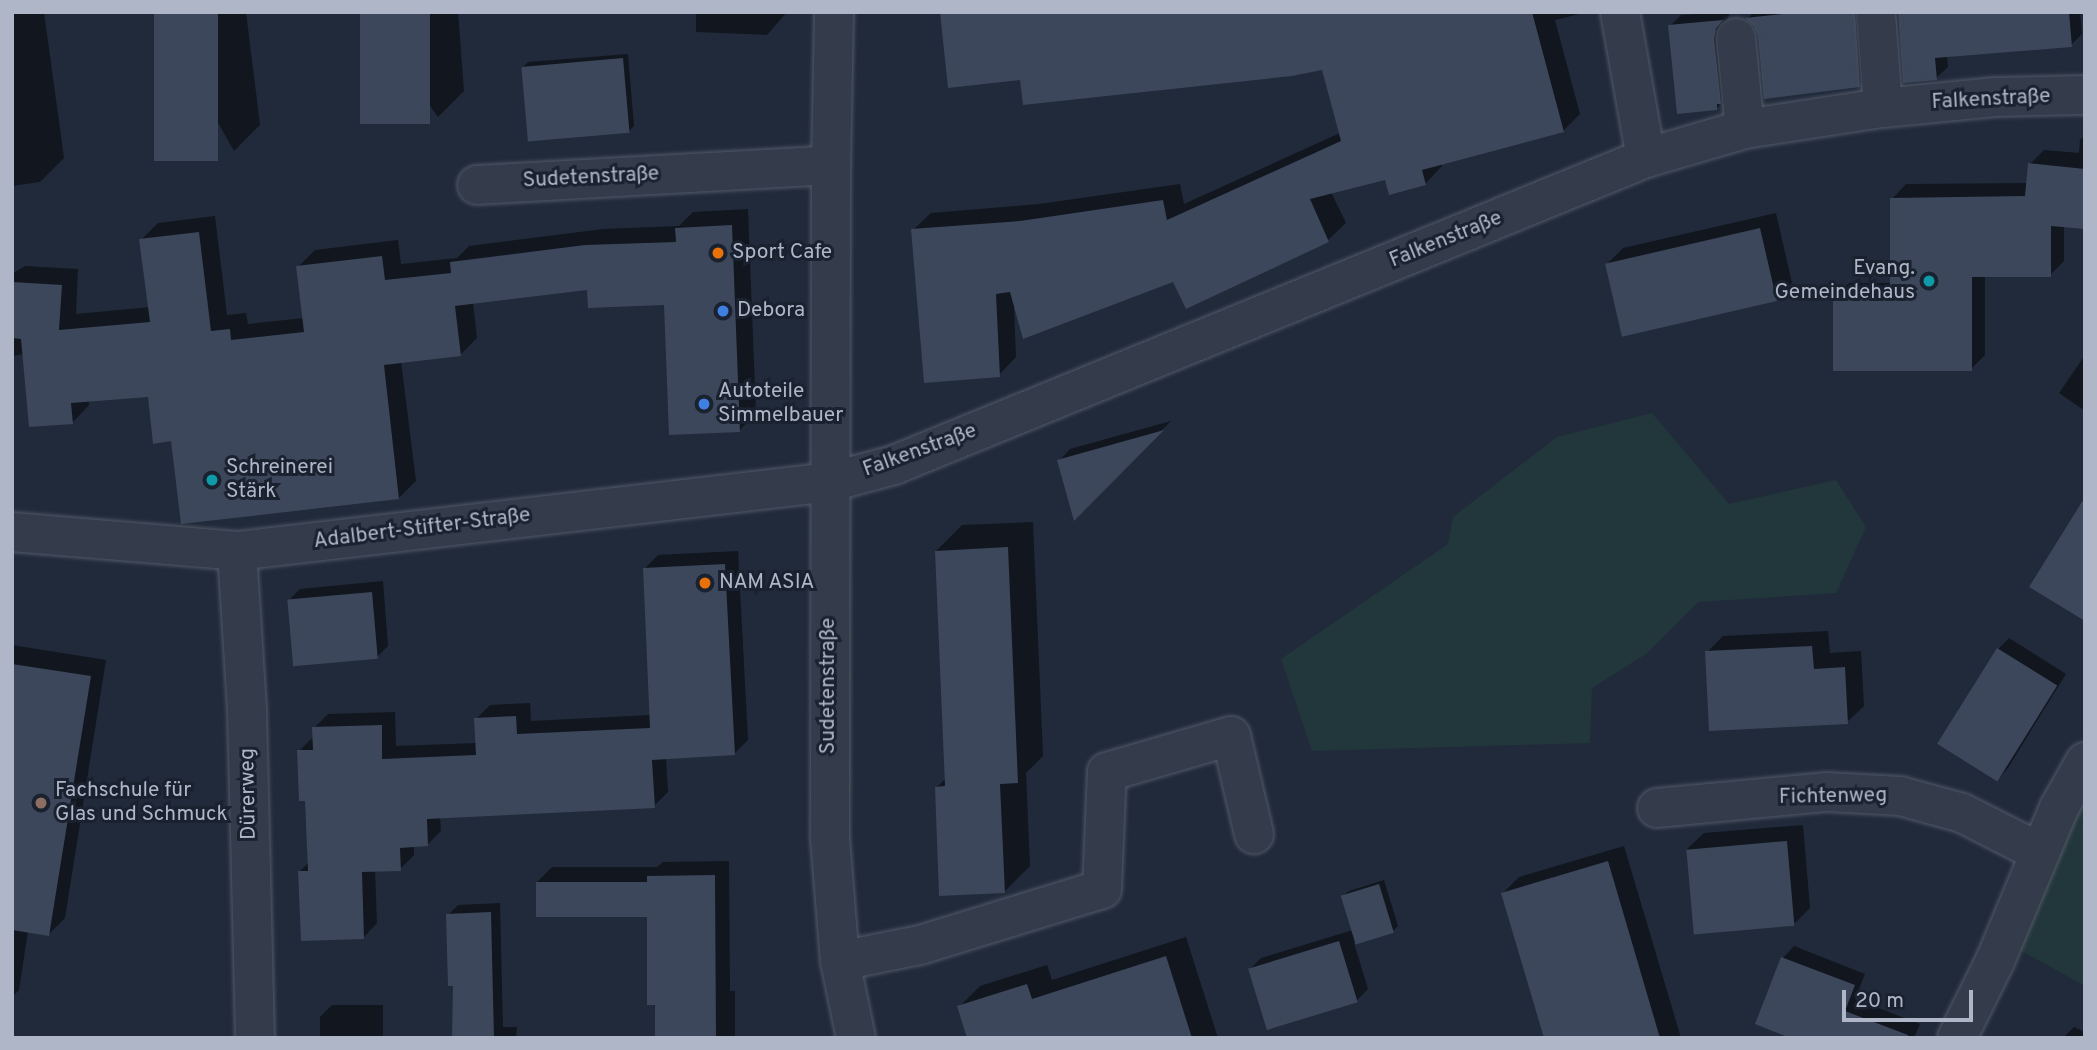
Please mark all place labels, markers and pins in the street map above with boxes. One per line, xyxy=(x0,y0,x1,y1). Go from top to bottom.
place label: Sport Cafe xyxy=(732,240,832,266)
marker: Sport Cafe xyxy=(710,245,726,261)
place label: Evang. Gemeindehaus xyxy=(1774,256,1915,306)
marker: Evang. Gemeindehaus xyxy=(1921,273,1937,289)
place label: Debora xyxy=(737,298,805,324)
marker: Debora xyxy=(715,303,731,319)
place label: Autoteile Simmelbauer xyxy=(718,379,843,429)
marker: Autoteile Simmelbauer xyxy=(696,396,712,412)
place label: Schreinerei Stärk xyxy=(226,455,333,505)
marker: Schreinerei Stärk xyxy=(204,472,220,488)
place label: NAM ASIA xyxy=(719,570,815,596)
marker: NAM ASIA xyxy=(697,575,713,591)
place label: Fachschule für Glas und Schmuck xyxy=(55,778,228,828)
marker: Fachschule für Glas und Schmuck xyxy=(33,795,49,811)

